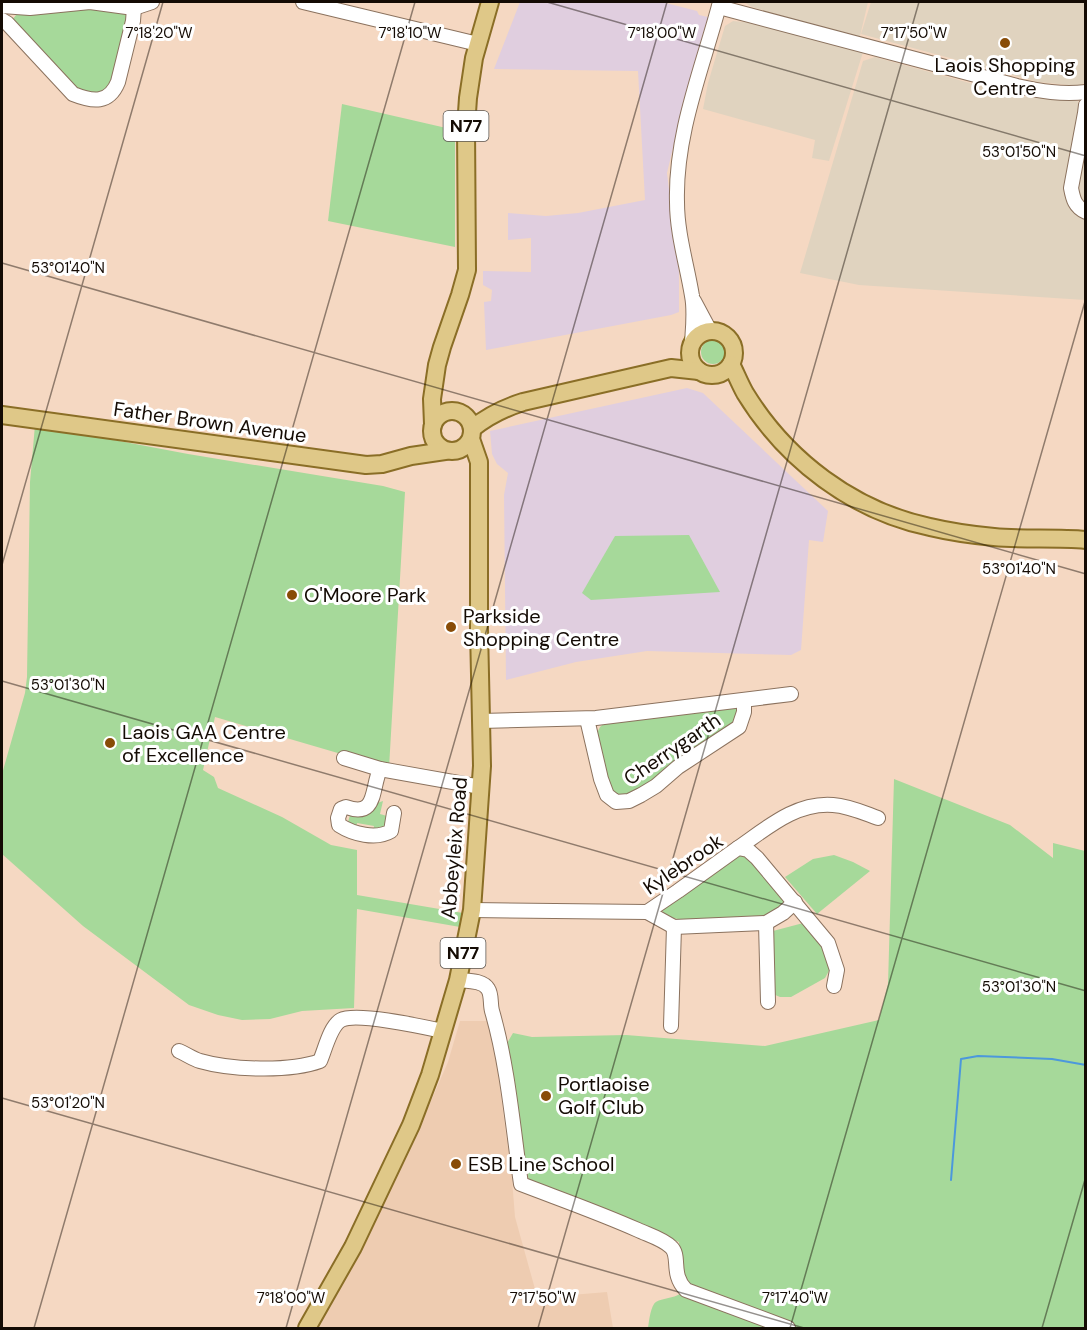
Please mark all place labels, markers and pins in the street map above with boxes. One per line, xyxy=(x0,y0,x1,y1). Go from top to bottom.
marker: Laois Shopping Centre xyxy=(998,36,1012,50)
place label: Laois Shopping Centre xyxy=(935,52,1075,101)
place label: O'Moore Park xyxy=(304,582,426,608)
marker: O'Moore Park xyxy=(285,588,299,602)
place label: Parkside Shopping Centre xyxy=(463,603,619,652)
marker: Parkside Shopping Centre xyxy=(444,620,458,634)
place label: Laois GAA Centre of Excellence xyxy=(122,719,286,768)
marker: Laois GAA Centre of Excellence xyxy=(103,736,117,750)
place label: Portlaoise Golf Club xyxy=(558,1071,650,1120)
marker: Portlaoise Golf Club xyxy=(539,1089,553,1103)
place label: ESB Line School xyxy=(468,1151,615,1177)
marker: ESB Line School xyxy=(449,1157,463,1171)

